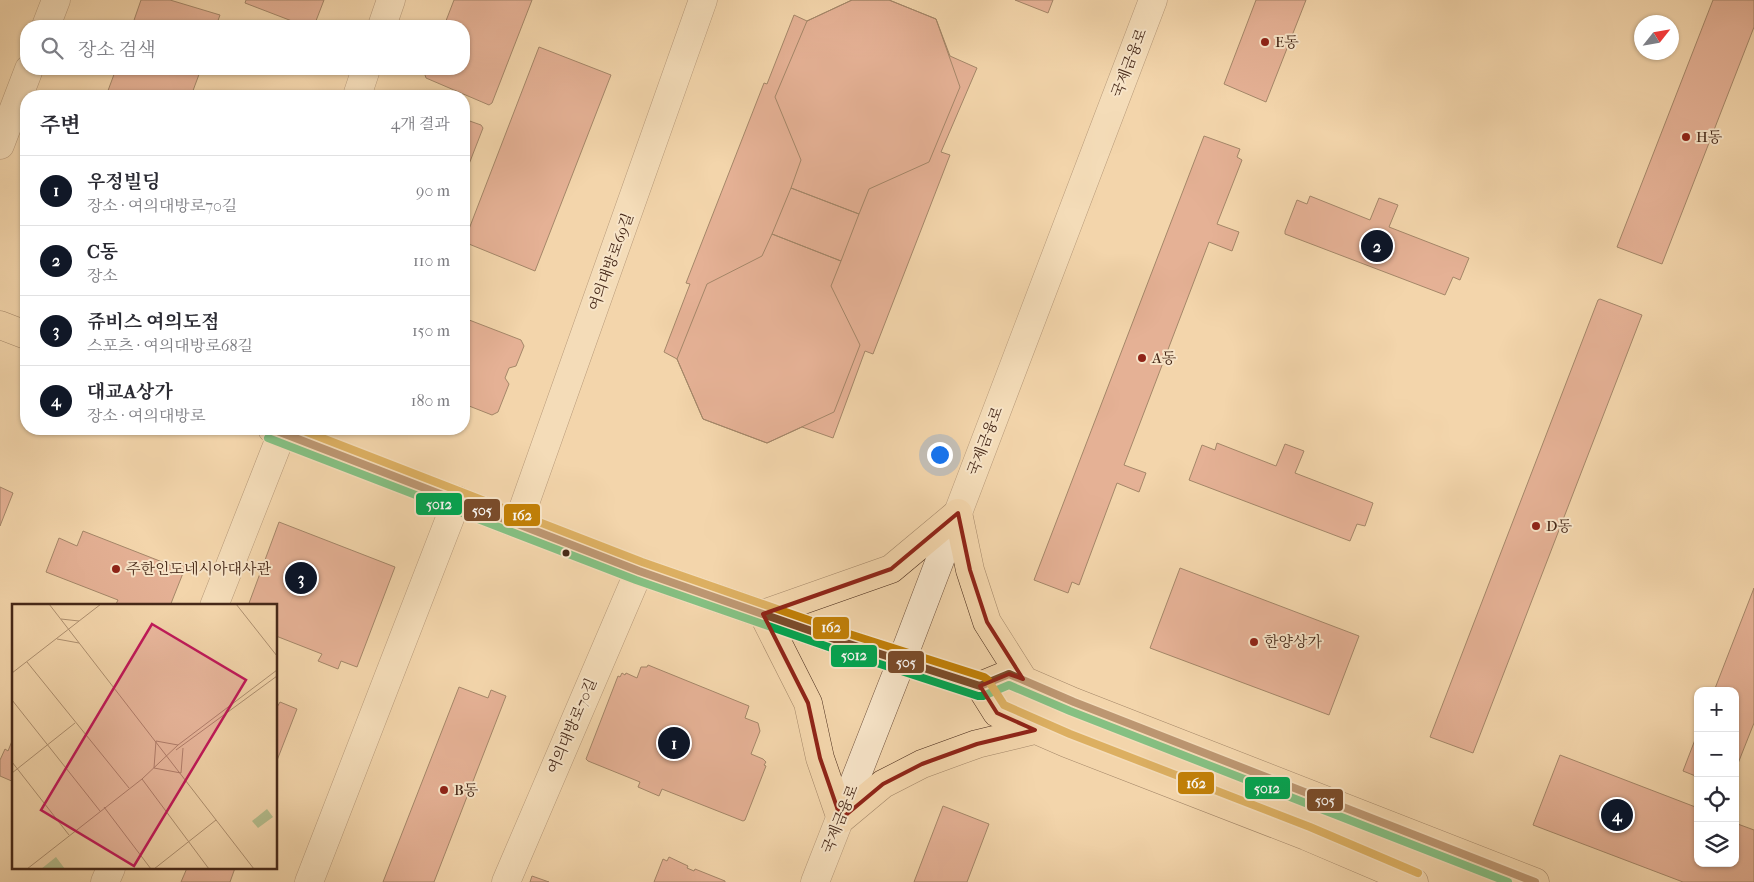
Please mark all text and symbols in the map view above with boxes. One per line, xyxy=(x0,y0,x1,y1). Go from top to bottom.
north arrow xyxy=(1634,15,1679,60)
search box xyxy=(20,20,470,75)
street label: 국제금융로 xyxy=(1108,25,1151,100)
place label: E동 xyxy=(1275,33,1299,51)
icon: search xyxy=(38,34,66,62)
marker: E동 xyxy=(1259,36,1271,48)
text: 장소 검색 xyxy=(78,39,156,61)
text: 주변 xyxy=(40,113,81,137)
text: 4개 결과 xyxy=(391,114,450,133)
place label: H동 xyxy=(1696,128,1723,146)
marker: H동 xyxy=(1680,131,1692,143)
text: 우정빌딩 xyxy=(87,171,160,193)
text: 1 xyxy=(53,181,59,200)
text: 90 m xyxy=(416,181,450,200)
text: 장소 · 여의대방로70길 xyxy=(87,196,237,215)
street label: 여의대방로69길 xyxy=(585,211,637,313)
pin: 2 xyxy=(1361,227,1393,265)
text: C동 xyxy=(87,241,118,263)
text: 2 xyxy=(52,251,60,270)
text: 110 m xyxy=(413,251,450,270)
text: 장소 xyxy=(87,266,118,285)
text: 쥬비스 여의도점 xyxy=(87,311,220,333)
text: 3 xyxy=(53,321,59,340)
text: 150 m xyxy=(412,321,450,340)
text: 스포츠 · 여의대방로68길 xyxy=(87,336,253,355)
place label: A동 xyxy=(1151,349,1177,367)
marker: A동 xyxy=(1136,352,1148,364)
text: 대교A상가 xyxy=(87,381,173,403)
text: 4 xyxy=(51,391,61,410)
text: 180 m xyxy=(411,391,450,410)
street label: 국제금융로 xyxy=(964,403,1007,478)
text: 장소 · 여의대방로 xyxy=(87,406,205,425)
your location xyxy=(927,442,953,468)
line badge: 5012 xyxy=(415,492,463,516)
text: 5012 xyxy=(426,496,452,513)
line badge: 505 xyxy=(463,498,501,522)
text: 505 xyxy=(472,502,492,519)
line badge: 162 xyxy=(503,503,541,527)
text: 162 xyxy=(512,507,532,524)
place label: D동 xyxy=(1546,517,1572,535)
marker: D동 xyxy=(1530,520,1542,532)
unlabelled marker xyxy=(561,548,571,558)
pin: 3 xyxy=(285,559,317,597)
place label: 주한인도네시아대사관 xyxy=(126,560,271,578)
marker: 주한인도네시아대사관 xyxy=(110,563,122,575)
inset map xyxy=(12,604,278,870)
line badge: 162 xyxy=(812,616,850,640)
text: 162 xyxy=(821,619,841,636)
place label: 한양상가 xyxy=(1264,633,1322,651)
marker: 한양상가 xyxy=(1248,636,1260,648)
line badge: 5012 xyxy=(830,644,878,668)
text: 5012 xyxy=(841,647,867,664)
line badge: 505 xyxy=(887,650,925,674)
text: 505 xyxy=(896,654,916,671)
street label: 여의대방로70길 xyxy=(544,675,600,777)
map controls xyxy=(1694,687,1739,867)
button: + xyxy=(1694,687,1739,732)
pin: 1 xyxy=(658,724,690,762)
button: − xyxy=(1694,732,1739,777)
line badge: 162 xyxy=(1177,771,1215,795)
text: 162 xyxy=(1186,775,1206,792)
line badge: 5012 xyxy=(1244,776,1291,800)
button: locate xyxy=(1694,777,1739,822)
text: 5012 xyxy=(1254,780,1280,797)
place label: B동 xyxy=(454,781,479,799)
street label: 국제금융로 xyxy=(818,782,862,856)
marker: B동 xyxy=(438,784,450,796)
line badge: 505 xyxy=(1306,788,1344,812)
text: 505 xyxy=(1315,792,1335,809)
pin: 4 xyxy=(1601,796,1633,834)
button: layers xyxy=(1694,822,1739,867)

